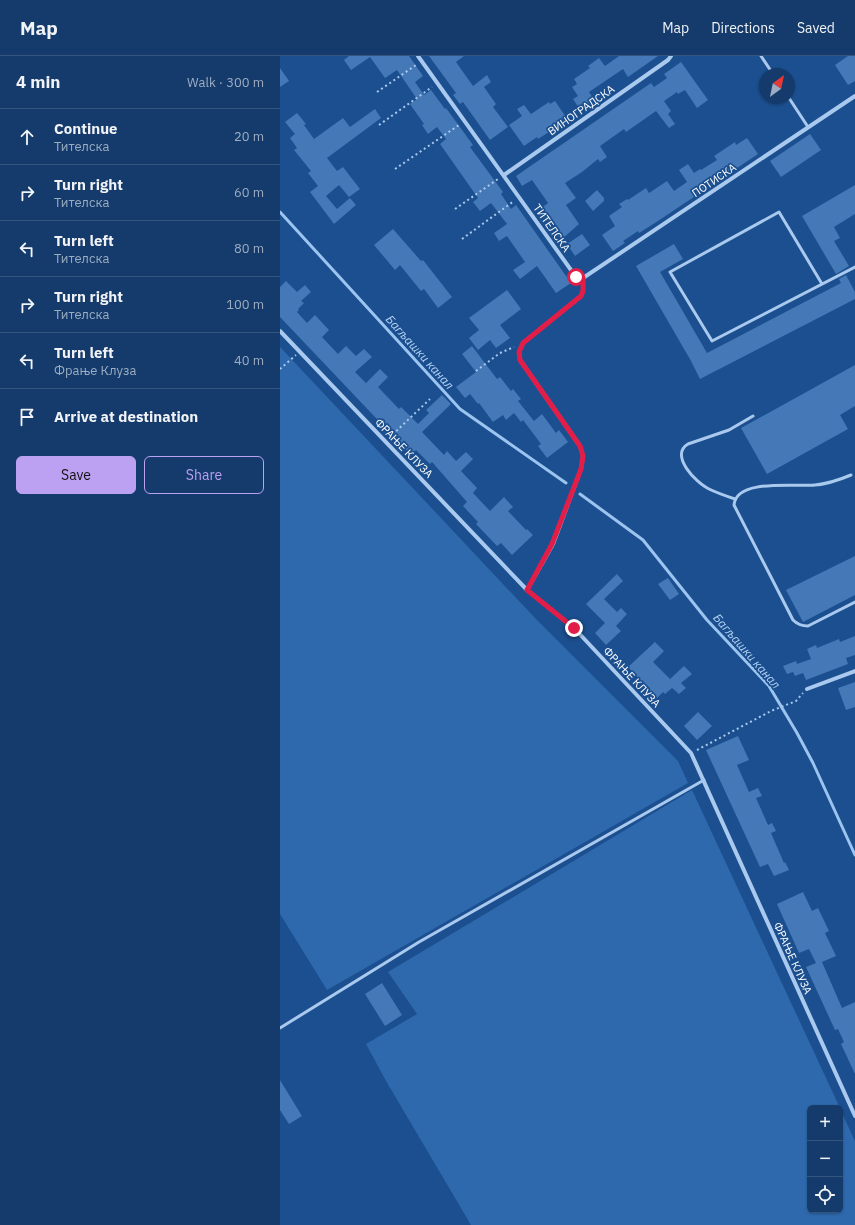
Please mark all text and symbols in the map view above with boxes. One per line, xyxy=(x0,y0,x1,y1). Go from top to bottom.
text: Map xyxy=(20,16,58,40)
text: Map xyxy=(662,19,689,37)
text: Directions xyxy=(711,19,775,37)
text: Saved xyxy=(797,19,835,37)
north arrow xyxy=(759,68,795,104)
text: 4 min xyxy=(16,71,60,93)
text: Walk · 300 m xyxy=(187,74,264,91)
street label: ВИНОГРАДСКА xyxy=(545,82,617,138)
text: Continue xyxy=(54,119,118,138)
icon: ahead xyxy=(16,126,38,148)
text: 20 m xyxy=(234,128,264,145)
text: Тителска xyxy=(54,138,109,155)
street label: ПОТИСКА xyxy=(689,160,739,200)
text: Turn right xyxy=(54,175,123,194)
icon: right xyxy=(16,182,38,204)
text: 60 m xyxy=(234,184,264,201)
text: Тителска xyxy=(54,194,109,211)
street label: ТИТЕЛСКА xyxy=(530,201,574,255)
text: Turn left xyxy=(54,231,114,250)
icon: left xyxy=(16,238,38,260)
text: 80 m xyxy=(234,240,264,257)
text: Тителска xyxy=(54,250,109,267)
route start xyxy=(567,268,585,286)
text: Turn right xyxy=(54,287,123,306)
icon: right xyxy=(16,294,38,316)
text: 100 m xyxy=(226,296,264,313)
text: Тителска xyxy=(54,306,109,323)
water label: Багљашки канал xyxy=(383,312,458,393)
text: Turn left xyxy=(54,343,114,362)
icon: left xyxy=(16,350,38,372)
text: 40 m xyxy=(234,352,264,369)
text: Фрање Клуза xyxy=(54,362,136,379)
icon: arrive xyxy=(16,406,38,428)
text: Arrive at destination xyxy=(54,407,198,426)
street label: ФРАЊЕ КЛУЗА xyxy=(372,415,436,481)
button: Save xyxy=(16,456,136,494)
button: Share xyxy=(144,456,264,494)
water label: Багљашки канал xyxy=(710,610,784,692)
route end xyxy=(565,619,583,637)
street label: ФРАЊЕ КЛУЗА xyxy=(600,644,664,710)
street label: ФРАЊЕ КЛУЗА xyxy=(771,920,815,996)
map controls xyxy=(807,1105,843,1213)
button: + xyxy=(807,1105,843,1141)
button: − xyxy=(807,1141,843,1177)
button: locate xyxy=(807,1177,843,1213)

